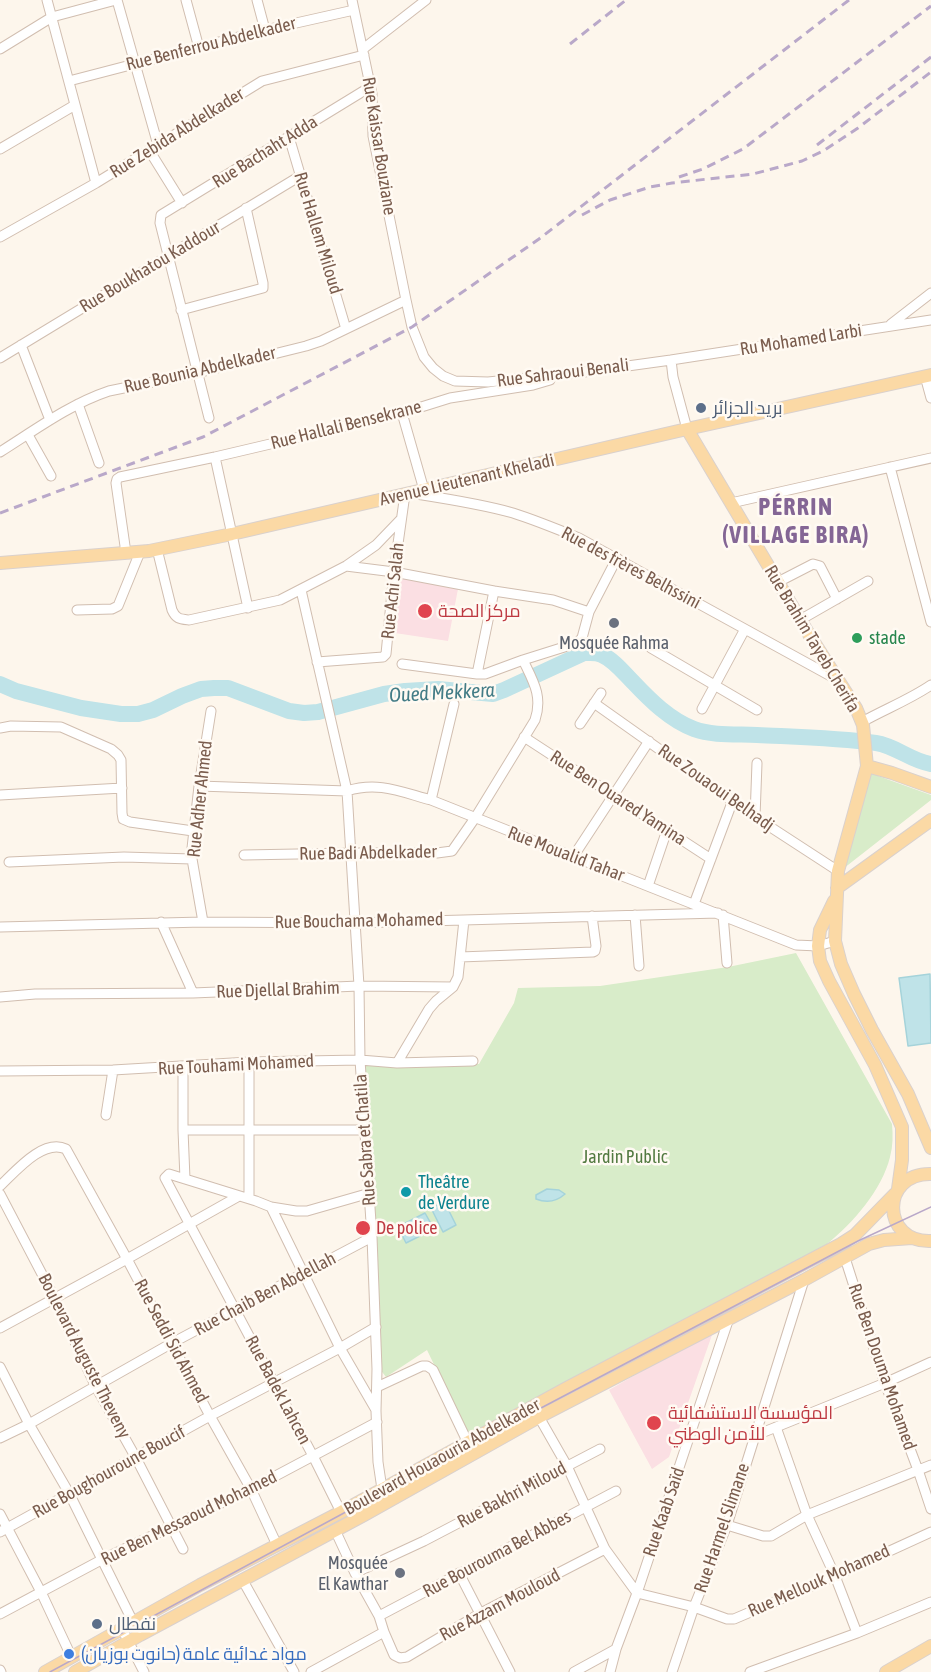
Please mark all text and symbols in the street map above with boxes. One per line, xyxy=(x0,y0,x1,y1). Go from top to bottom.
street label: Rue Benferrou Abdelkader xyxy=(124,12,298,76)
street label: Rue Kaissar Bouziane xyxy=(357,75,401,217)
street label: Rue Zebida Abdelkader xyxy=(106,83,248,183)
street label: Rue Bachaht Adda xyxy=(209,111,321,193)
street label: Rue Hallem Miloud xyxy=(289,169,347,297)
street label: Rue Boukhatou Kaddour xyxy=(76,217,224,317)
street label: Ru Mohamed Larbi xyxy=(738,320,864,360)
street label: Rue Bounia Abdelkader xyxy=(122,342,278,398)
street label: Rue Sahraoui Benali xyxy=(496,354,630,392)
street label: Rue Hallali Bensekrane xyxy=(268,396,424,454)
place label: بريد الجزائر xyxy=(713,397,783,419)
marker: بريد الجزائر xyxy=(694,401,708,415)
street label: Avenue Lieutenant Kheladi xyxy=(378,449,556,511)
district label: PÉRRIN (VILLAGE BIRA) xyxy=(722,493,870,549)
street label: Rue des frères Belhssini xyxy=(558,522,704,614)
street label: Rue Achi Salah xyxy=(377,542,409,640)
street label: Rue Brahim Tayeb Cherifa xyxy=(760,562,864,716)
place label: مركز الصحة xyxy=(438,600,520,622)
marker: مركز الصحة xyxy=(416,602,434,620)
marker: Mosquée Rahma xyxy=(607,616,621,630)
place label: stade xyxy=(869,627,906,649)
marker: stade xyxy=(850,631,864,645)
place label: Mosquée Rahma xyxy=(559,632,669,654)
water label: Oued Mekkera xyxy=(389,678,495,708)
street label: Rue Adher Ahmed xyxy=(183,739,217,859)
street label: Rue Zouaoui Belhadj xyxy=(654,740,778,836)
street label: Rue Ben Ouared Yamina xyxy=(546,746,690,850)
street label: Rue Moualid Tahar xyxy=(505,822,627,886)
street label: Rue Badi Abdelkader xyxy=(299,841,437,865)
street label: Rue Bouchama Mohamed xyxy=(274,909,444,933)
street label: Rue Djellal Brahim xyxy=(216,977,340,1003)
street label: Rue Touhami Mohamed xyxy=(157,1050,315,1080)
street label: Rue Sabra et Chatila xyxy=(350,1073,380,1207)
park label: Jardin Public xyxy=(583,1146,667,1168)
place label: Theâtre de Verdure xyxy=(418,1171,490,1214)
marker: Theâtre de Verdure xyxy=(399,1185,413,1199)
place label: De police xyxy=(376,1217,437,1239)
marker: De police xyxy=(354,1219,372,1237)
street label: Rue Chaib Ben Abdellah xyxy=(191,1248,339,1340)
street label: Boulevard Auguste Theveny xyxy=(33,1270,135,1442)
street label: Rue Seddi Sid Ahmed xyxy=(129,1275,213,1407)
street label: Rue Ben Douma Mohamed xyxy=(843,1281,921,1453)
street label: Rue Badek Lahcen xyxy=(240,1332,316,1448)
street label: Boulevard Houaouria Abdelkader xyxy=(340,1394,544,1520)
place label: المؤسسة الاستشفائية للأمن الوطني xyxy=(668,1402,833,1444)
marker: المؤسسة الاستشفائية للأمن الوطني xyxy=(645,1414,663,1432)
street label: Rue Boughouroune Boucif xyxy=(29,1421,189,1523)
street label: Rue Bakhri Miloud xyxy=(454,1457,570,1533)
street label: Rue Harmel Slimane xyxy=(690,1460,754,1596)
street label: Rue Kaab Saïd xyxy=(639,1464,689,1560)
street label: Rue Ben Messaoud Mohamed xyxy=(98,1466,280,1570)
street label: Rue Bourouma Bel Abbes xyxy=(419,1506,575,1602)
street label: Rue Mellouk Mohamed xyxy=(745,1540,893,1622)
place label: Mosquée El Kawthar xyxy=(318,1552,388,1594)
street label: Rue Azzam Mouloud xyxy=(436,1564,564,1646)
marker: Mosquée El Kawthar xyxy=(393,1566,407,1580)
place label: نفطال xyxy=(109,1613,156,1635)
marker: نفطال xyxy=(90,1617,104,1631)
place label: مواد غدائية عامة (حانوت بوزيان) xyxy=(81,1643,307,1665)
marker: مواد غدائية عامة (حانوت بوزيان) xyxy=(62,1647,76,1661)

